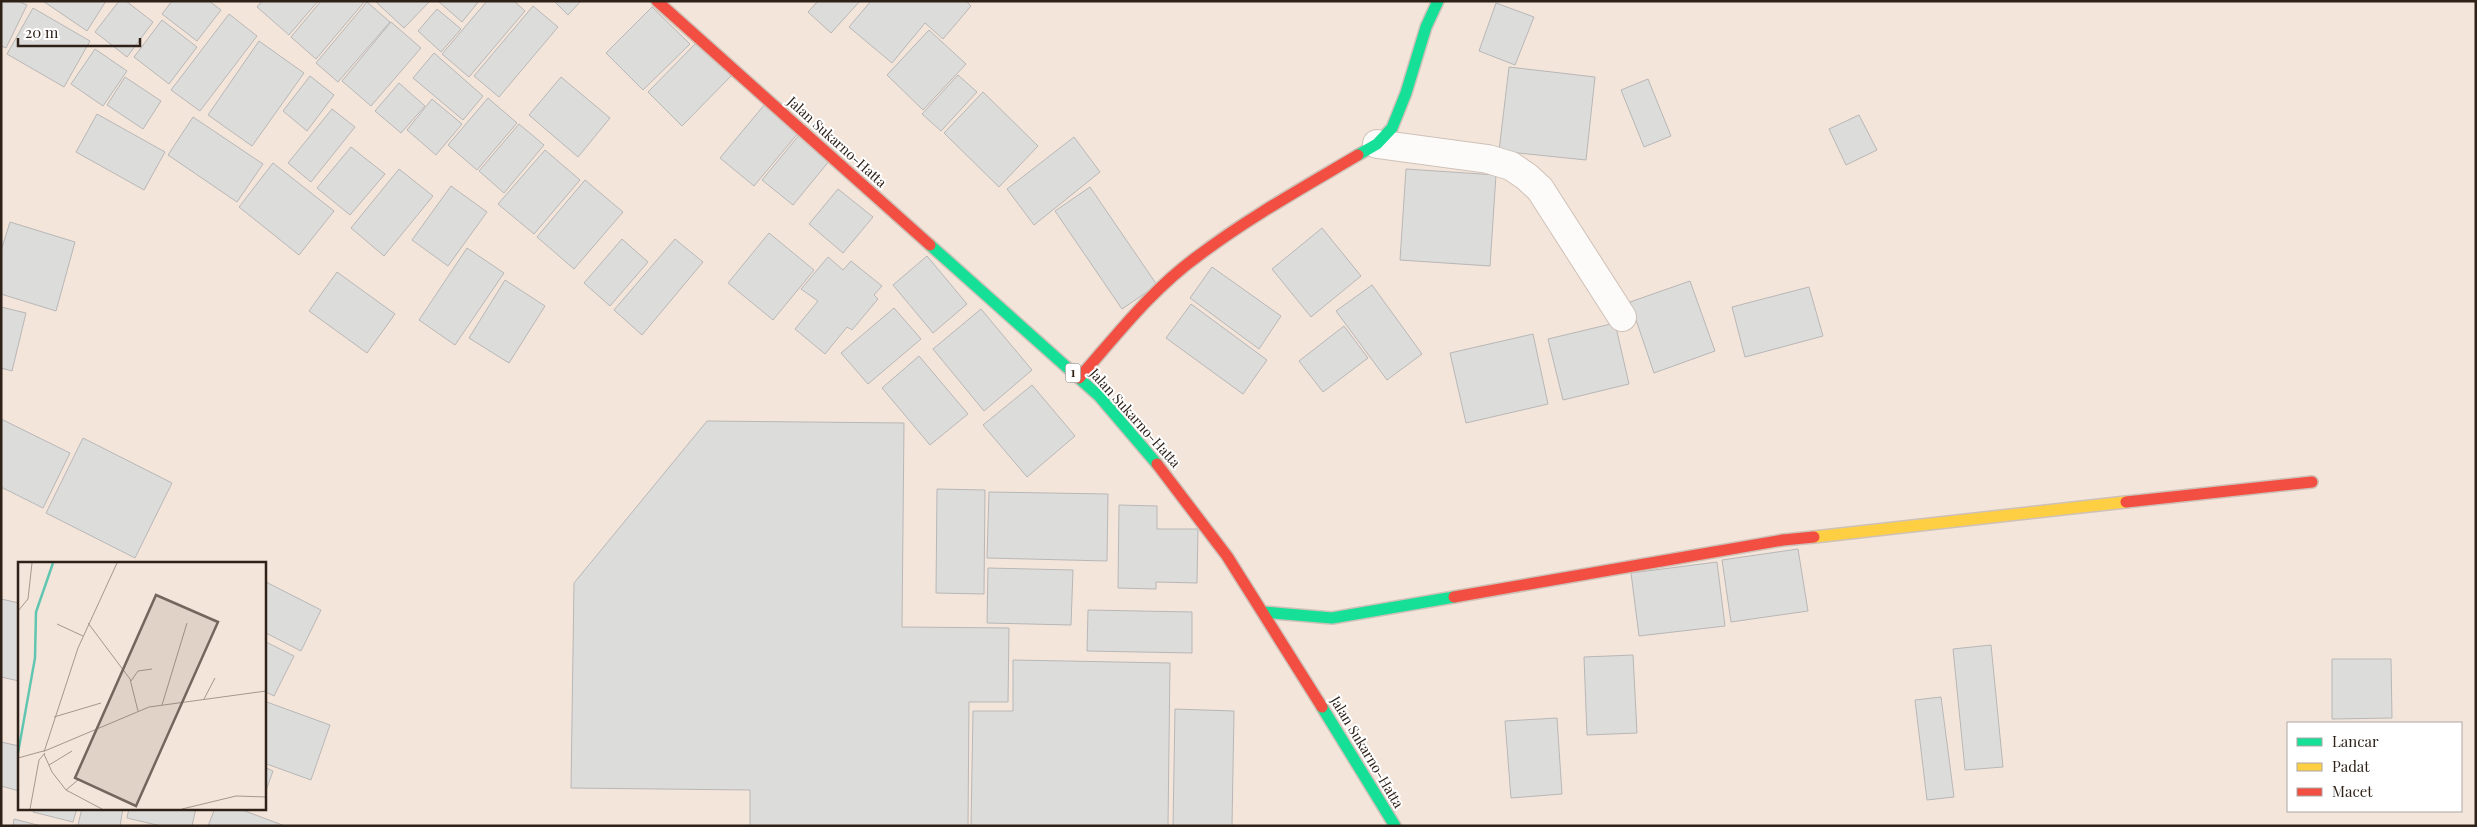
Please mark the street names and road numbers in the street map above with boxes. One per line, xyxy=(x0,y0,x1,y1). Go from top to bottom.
street label: Jalan Sukarno-Hatta xyxy=(783,91,891,191)
road number: 1 xyxy=(1066,363,1080,382)
street label: Jalan Sukarno-Hatta xyxy=(1085,363,1185,471)
street label: Jalan Sukarno-Hatta xyxy=(1326,691,1408,811)

